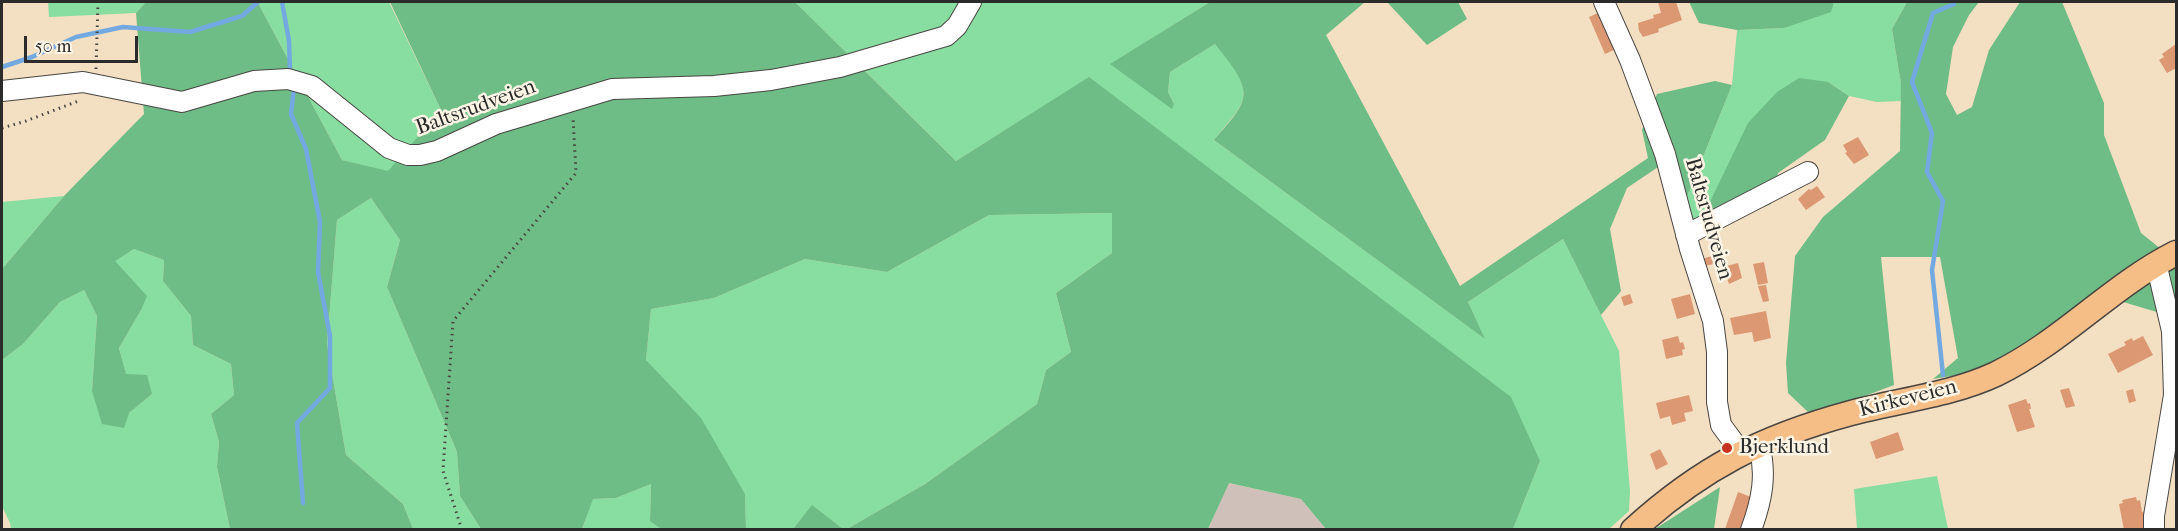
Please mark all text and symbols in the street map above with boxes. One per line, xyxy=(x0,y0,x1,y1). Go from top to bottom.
scale bar xyxy=(27,24,141,62)
text: 50 m xyxy=(35,36,71,57)
street label: Baltsrudveien xyxy=(413,75,539,141)
street label: Baltsrudveien xyxy=(1679,155,1737,283)
street label: Kirkeveien xyxy=(1856,375,1960,423)
place label: Bjerklund xyxy=(1739,435,1829,461)
marker: Bjerklund xyxy=(1720,441,1734,455)

